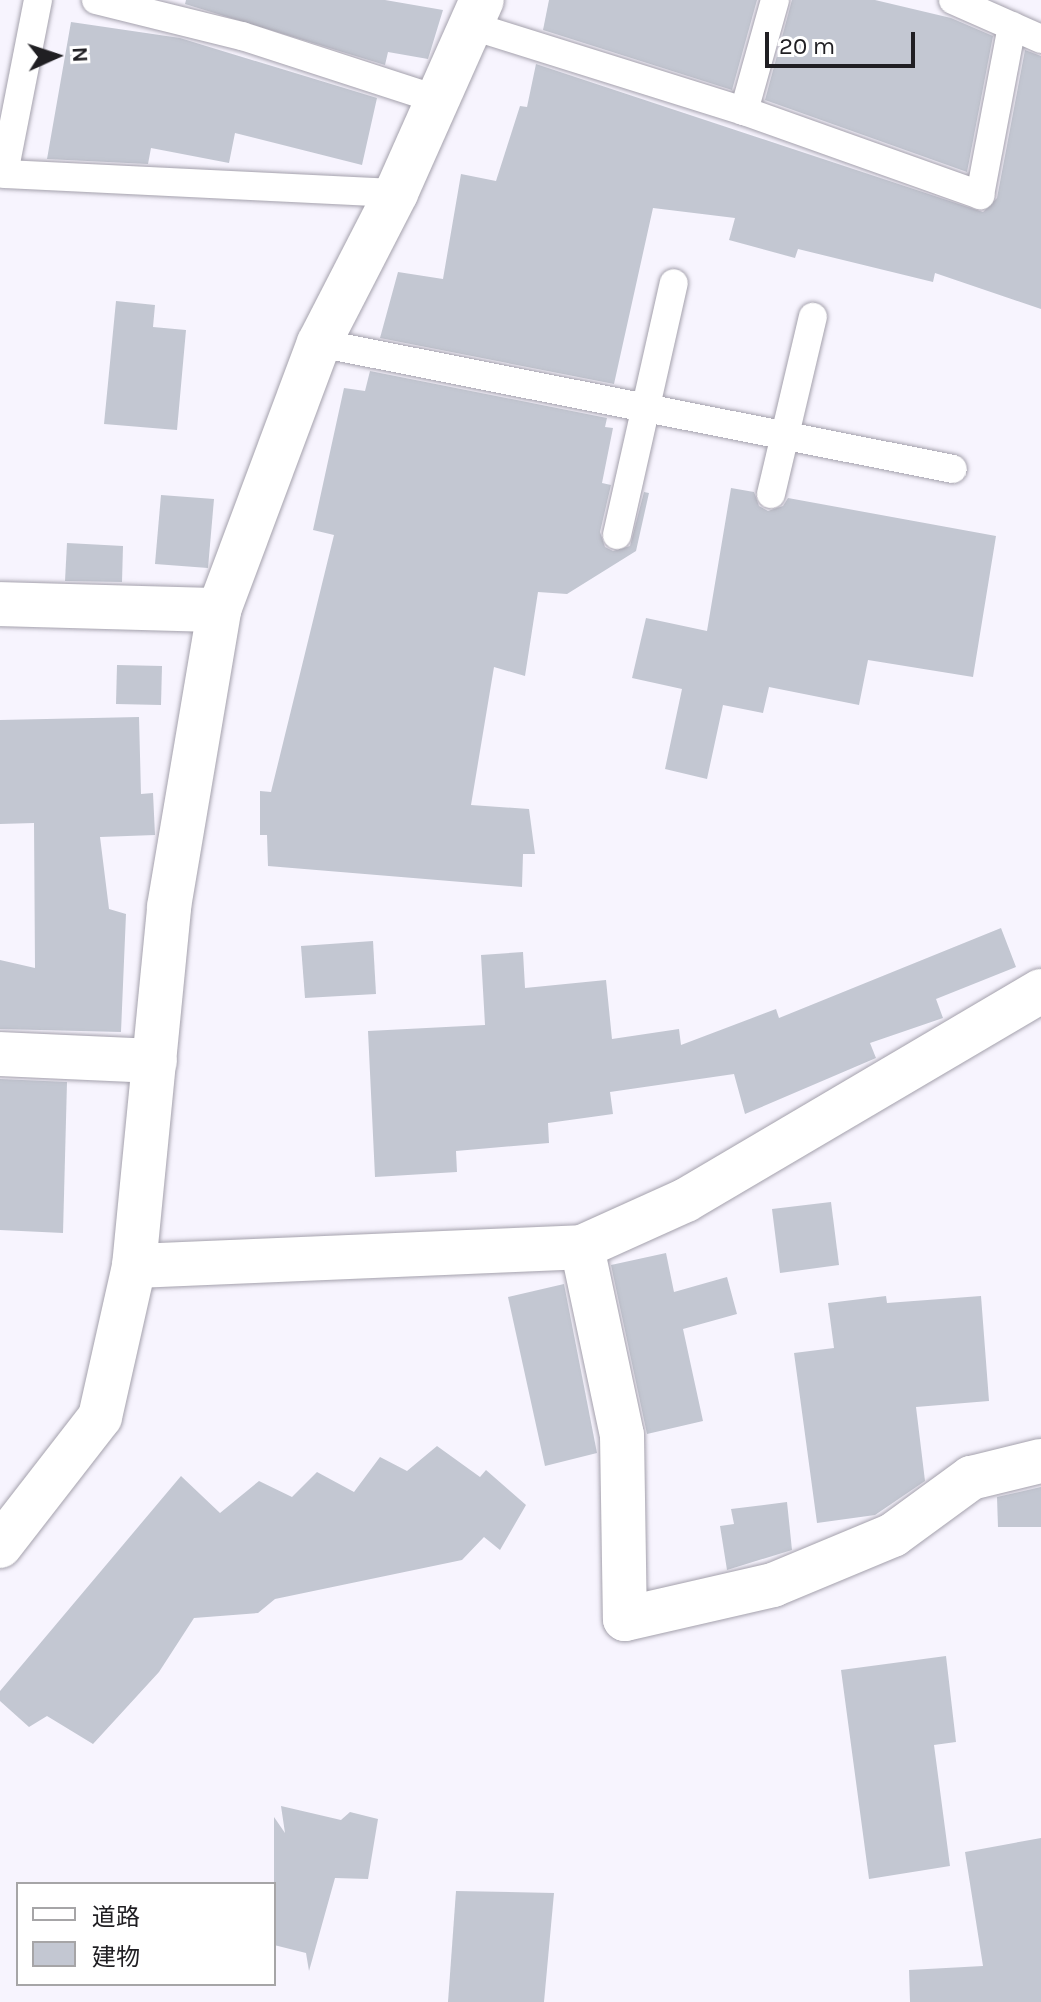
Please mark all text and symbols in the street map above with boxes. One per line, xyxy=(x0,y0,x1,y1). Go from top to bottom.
north arrow xyxy=(16,16,96,96)
scale bar xyxy=(769,16,919,66)
text: 20 m xyxy=(779,32,835,60)
text: N xyxy=(67,46,93,63)
legend xyxy=(16,1882,276,1986)
text: 道路 xyxy=(92,1903,140,1931)
text: 建物 xyxy=(92,1943,140,1971)

